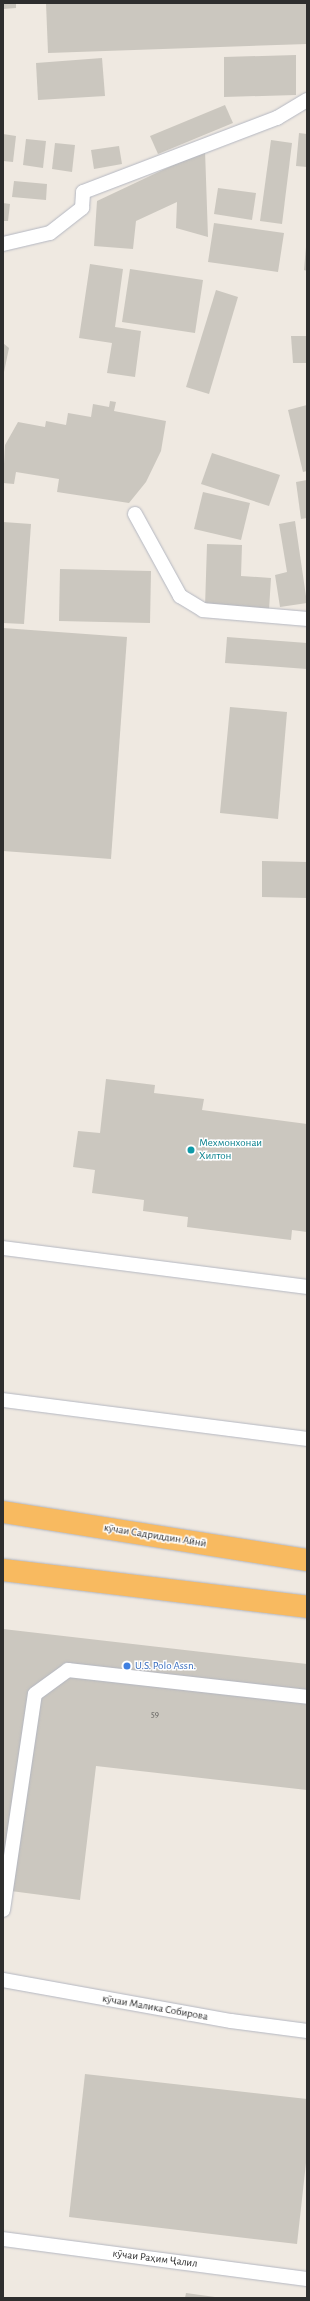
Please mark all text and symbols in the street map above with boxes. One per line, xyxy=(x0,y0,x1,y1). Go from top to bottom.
place label: Мехмонхонаи Хилтон xyxy=(199,1137,262,1163)
marker: Мехмонхонаи Хилтон xyxy=(186,1145,196,1155)
street label: кӯчаи Садриддин Айнӣ xyxy=(103,1521,207,1551)
place label: U.S. Polo Assn. xyxy=(135,1659,196,1673)
marker: U.S. Polo Assn. xyxy=(122,1661,132,1671)
house number: 59 xyxy=(151,1710,159,1720)
street label: кӯчаи Малика Собирова xyxy=(101,1992,209,2024)
street label: кӯчаи Раҳим Ҷалил xyxy=(112,2247,198,2271)

